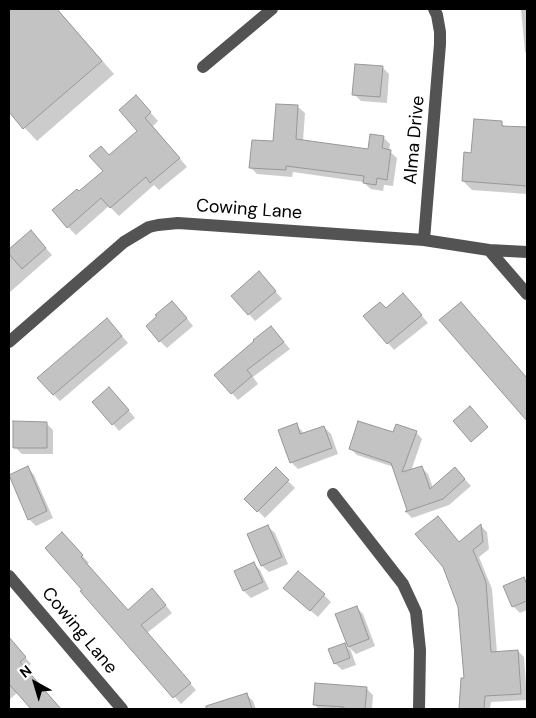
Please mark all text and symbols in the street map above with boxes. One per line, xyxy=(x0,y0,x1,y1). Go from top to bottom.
street label: Alma Drive xyxy=(400,95,430,185)
street label: Cowing Lane xyxy=(195,196,303,224)
street label: Cowing Lane xyxy=(37,583,121,679)
north arrow xyxy=(10,658,60,708)
text: N xyxy=(16,661,35,682)

